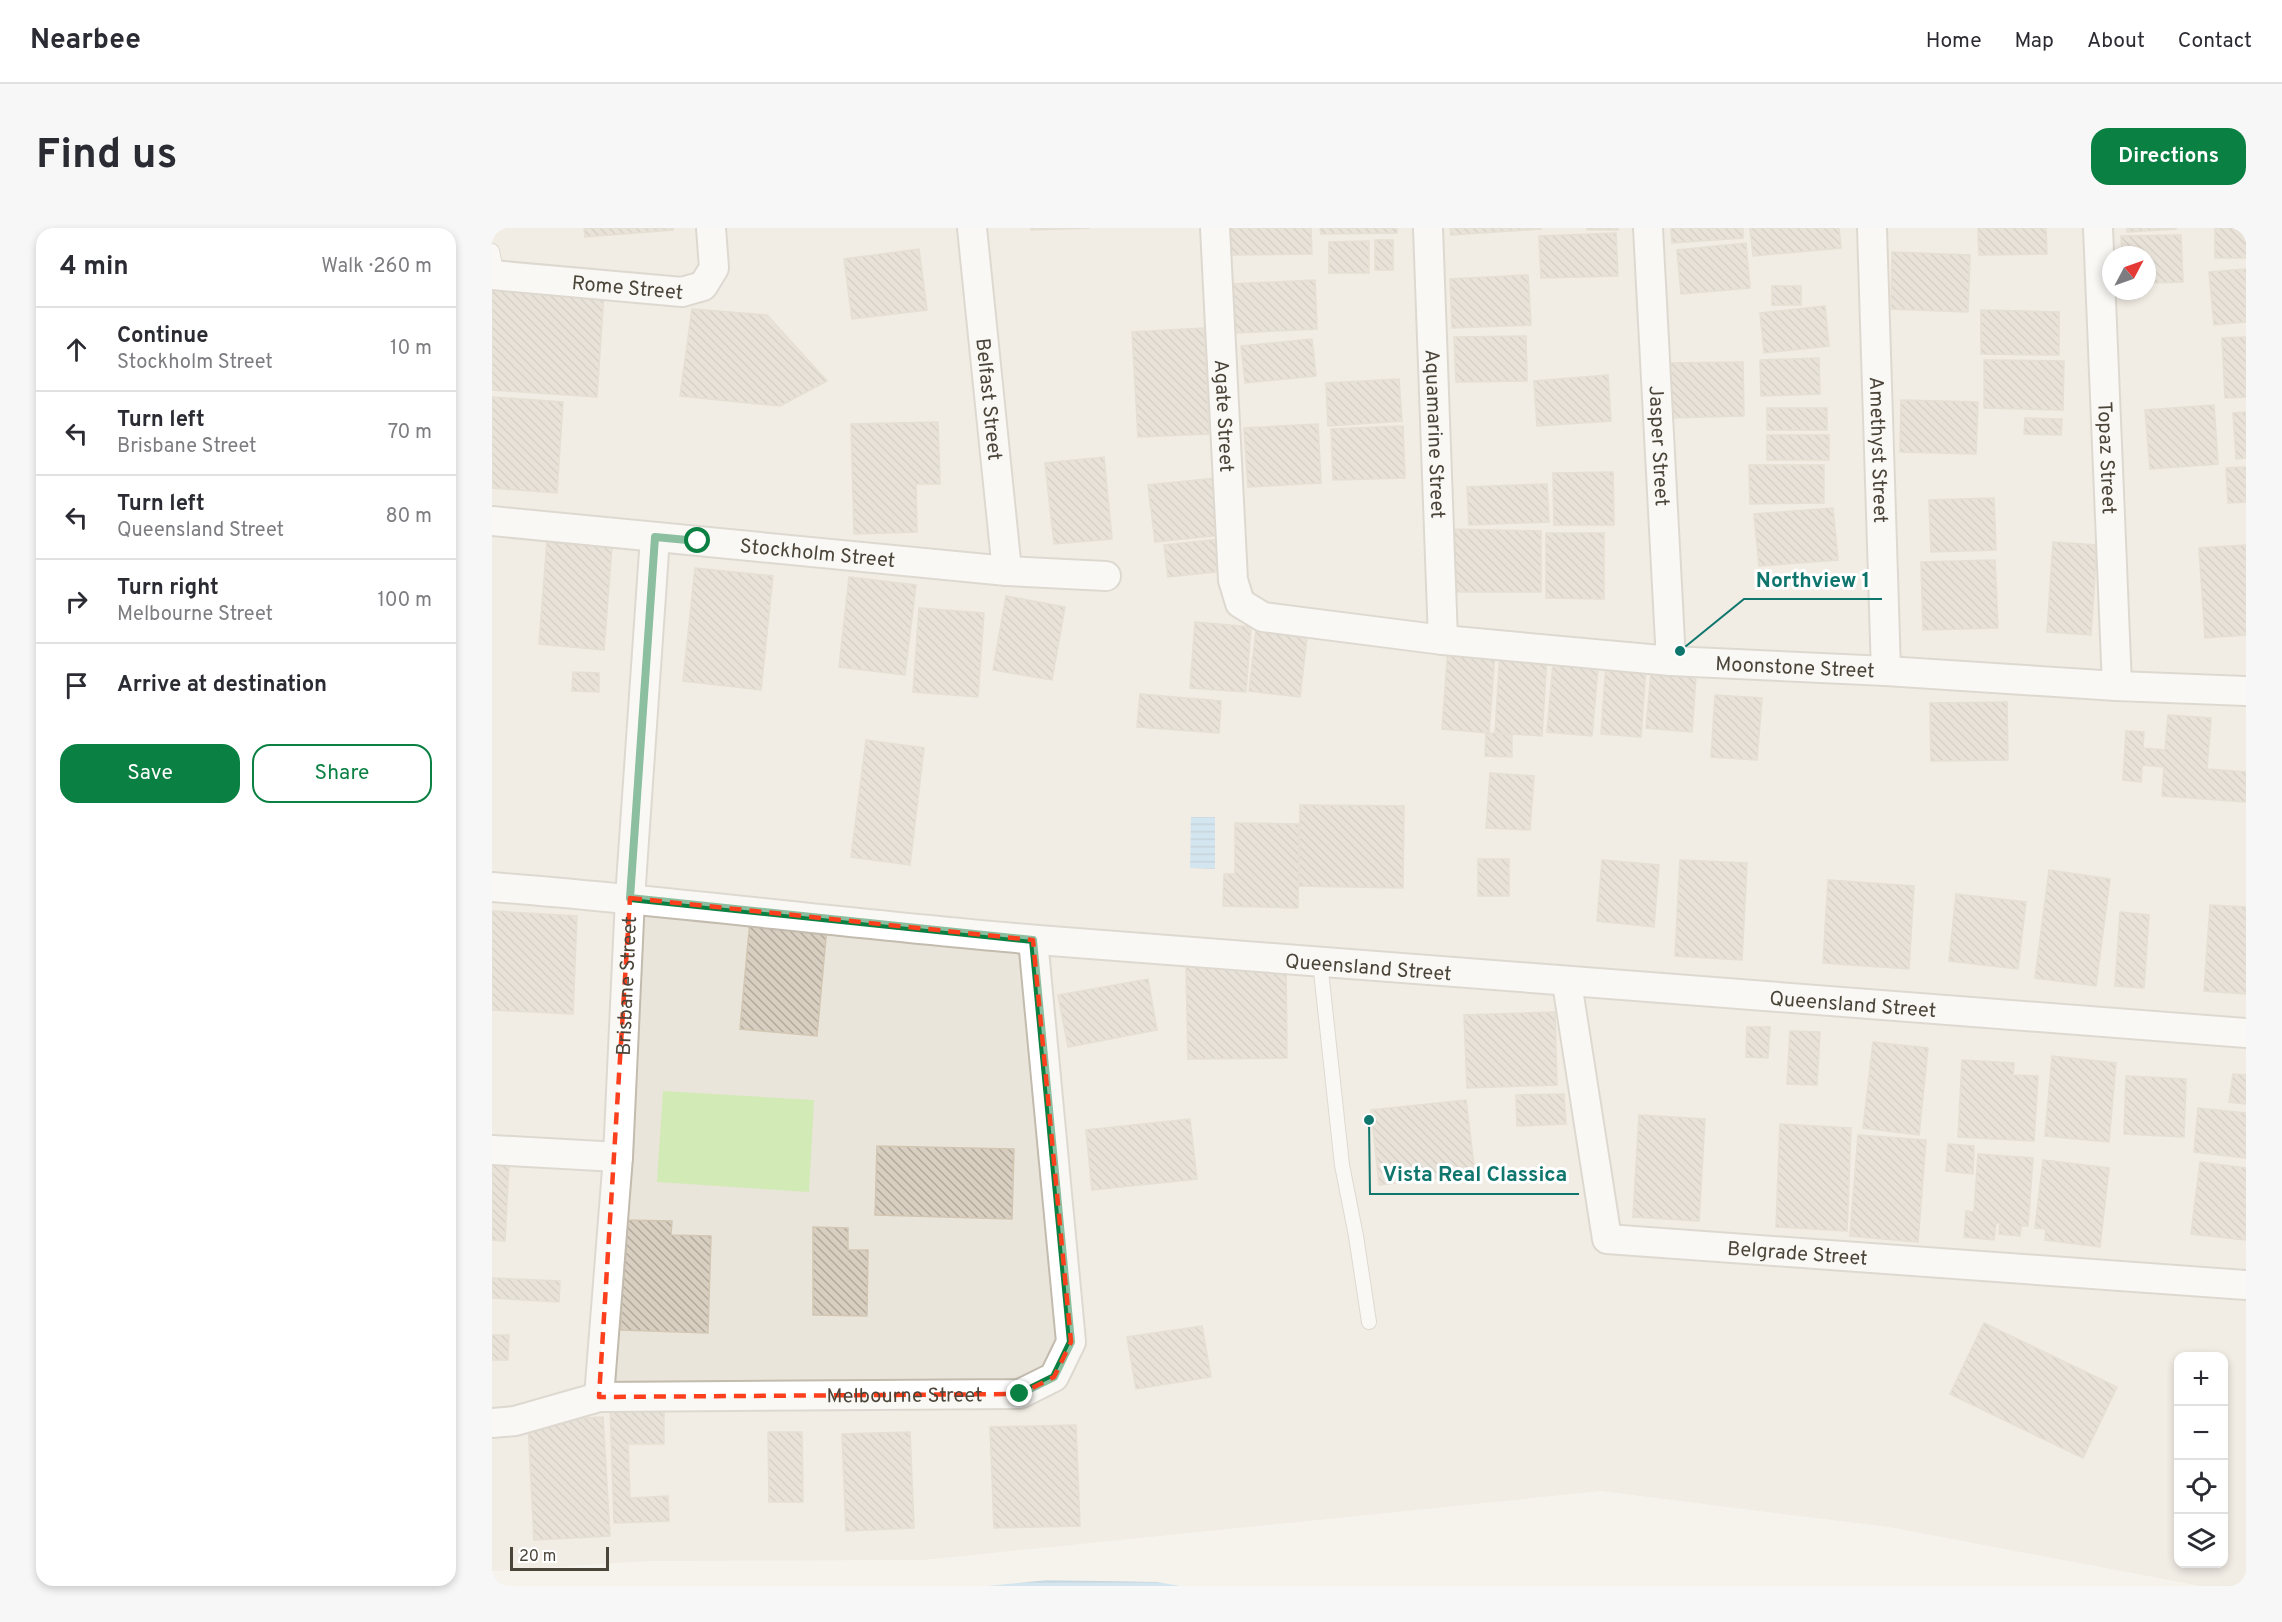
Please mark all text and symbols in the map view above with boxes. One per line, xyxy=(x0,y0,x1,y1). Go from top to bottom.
text: Nearbee xyxy=(30,23,141,59)
text: Home xyxy=(1926,28,1982,55)
text: Map xyxy=(2015,28,2054,55)
text: About xyxy=(2087,28,2145,55)
text: Contact xyxy=(2178,28,2252,55)
button: Directions xyxy=(2091,128,2246,185)
text: Find us xyxy=(36,130,177,183)
north arrow xyxy=(2102,246,2156,300)
text: 4 min xyxy=(60,251,129,284)
text: Walk · 260 m xyxy=(321,254,432,280)
street label: Rome Street xyxy=(571,271,684,307)
text: Continue xyxy=(117,323,208,350)
icon: ahead xyxy=(60,333,93,366)
text: 10 m xyxy=(390,336,432,362)
street label: Belfast Street xyxy=(968,337,1007,462)
street label: Aquamarine Street xyxy=(1417,349,1450,519)
text: Stockholm Street xyxy=(117,350,273,376)
street label: Agate Street xyxy=(1207,359,1238,473)
street label: Amethyst Street xyxy=(1862,376,1892,524)
street label: Jasper Street xyxy=(1641,385,1674,507)
street label: Topaz Street xyxy=(2090,401,2121,515)
text: Turn left xyxy=(117,407,205,434)
icon: left xyxy=(60,417,93,450)
text: 70 m xyxy=(388,420,432,446)
text: Brisbane Street xyxy=(117,434,257,460)
text: Turn left xyxy=(117,491,205,518)
icon: left xyxy=(60,501,93,534)
text: 80 m xyxy=(386,504,432,530)
text: Queensland Street xyxy=(117,518,284,544)
route start xyxy=(684,527,710,553)
street label: Stockholm Street xyxy=(738,534,896,575)
callout: Northview 1 xyxy=(1744,560,1882,599)
text: Northview 1 xyxy=(1756,568,1870,595)
text: Turn right xyxy=(117,575,219,602)
icon: right xyxy=(60,585,93,618)
text: 100 m xyxy=(377,588,432,614)
text: Melbourne Street xyxy=(117,602,273,628)
street label: Moonstone Street xyxy=(1715,652,1875,685)
icon: arrive xyxy=(60,669,93,702)
text: Arrive at destination xyxy=(117,672,327,699)
button: Save xyxy=(60,744,240,803)
button: Share xyxy=(252,744,432,803)
street label: Brisbane Street xyxy=(612,916,644,1056)
street label: Queensland Street xyxy=(1284,949,1452,988)
street label: Queensland Street xyxy=(1768,987,1937,1025)
callout: Vista Real Classica xyxy=(1370,1155,1579,1194)
text: Vista Real Classica xyxy=(1383,1162,1567,1189)
street label: Belgrade Street xyxy=(1726,1237,1868,1273)
map controls xyxy=(2174,1352,2228,1568)
button: + xyxy=(2174,1352,2228,1406)
route end xyxy=(1006,1380,1032,1406)
street label: Melbourne Street xyxy=(826,1383,983,1410)
button: − xyxy=(2174,1406,2228,1460)
button: locate xyxy=(2174,1460,2228,1514)
button: layers xyxy=(2174,1514,2228,1568)
scale bar xyxy=(510,1544,609,1572)
text: 20 m xyxy=(519,1547,556,1567)

